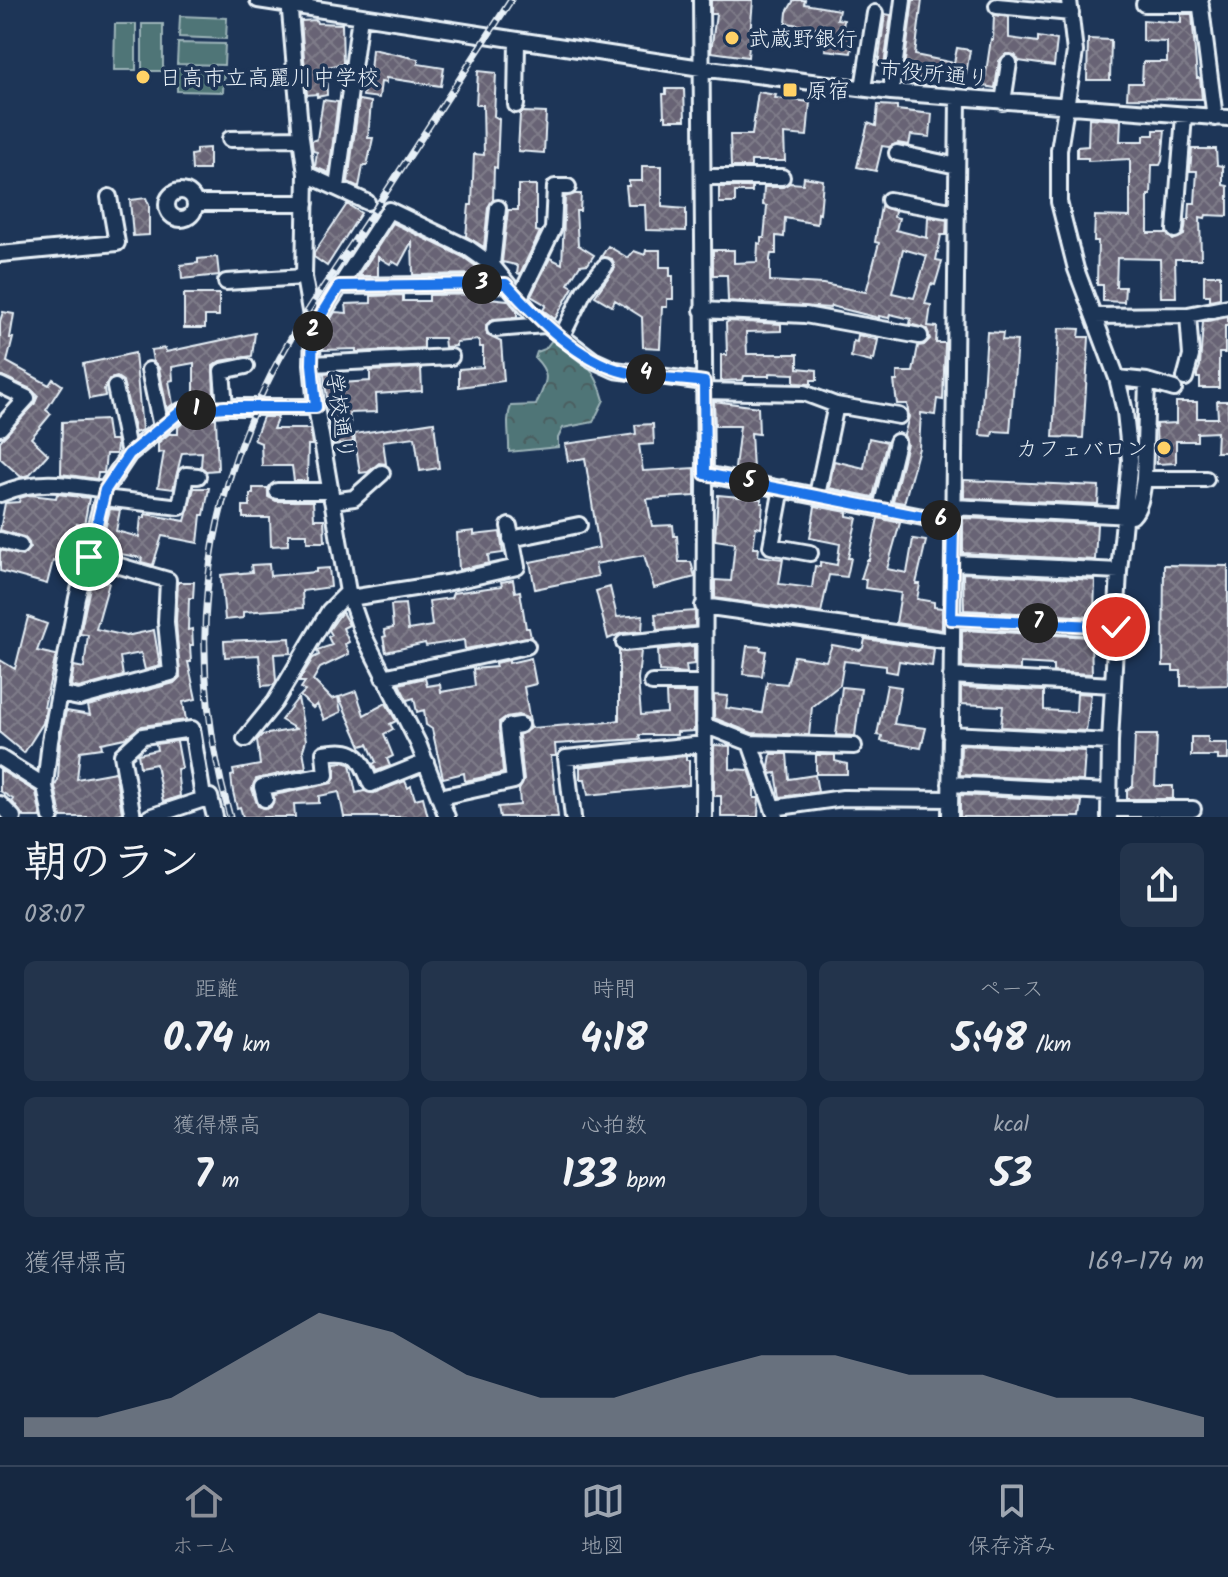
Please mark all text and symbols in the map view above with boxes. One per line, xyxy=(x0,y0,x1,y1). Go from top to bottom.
place label: 武蔵野銀行 xyxy=(748,23,858,58)
marker: 武蔵野銀行 xyxy=(723,29,741,47)
street label: 市役所通り xyxy=(877,53,990,98)
place label: 日高市立高麗川中学校 xyxy=(159,62,379,97)
marker: 日高市立高麗川中学校 xyxy=(134,68,152,86)
place label: 原宿 xyxy=(806,75,850,110)
marker: 原宿 xyxy=(781,81,799,99)
pin: 3 xyxy=(462,264,502,304)
text: 3 xyxy=(476,266,488,301)
pin: 2 xyxy=(293,311,333,351)
text: 2 xyxy=(307,313,319,348)
pin: 4 xyxy=(626,354,666,394)
text: 4 xyxy=(640,356,652,391)
street label: 学校通り xyxy=(315,370,362,462)
pin: 1 xyxy=(176,390,216,430)
text: 1 xyxy=(193,392,199,427)
place label: カフェバロン xyxy=(1016,433,1148,468)
marker: カフェバロン xyxy=(1155,439,1173,457)
pin: 5 xyxy=(729,462,769,502)
text: 5 xyxy=(743,464,755,499)
pin: 6 xyxy=(921,500,961,540)
text: 6 xyxy=(935,502,947,537)
pin xyxy=(55,523,123,591)
icon: arrive xyxy=(67,535,111,579)
pin xyxy=(1082,593,1150,661)
pin: 7 xyxy=(1018,603,1058,643)
text: 7 xyxy=(1033,605,1043,640)
icon: check xyxy=(1094,605,1138,649)
text: 朝のラン xyxy=(24,829,200,899)
button: share xyxy=(1120,843,1204,927)
text: 08:07 xyxy=(24,894,84,936)
text: 距離 xyxy=(195,973,239,1008)
text: 時間 xyxy=(592,973,636,1008)
text: ペース xyxy=(979,973,1044,1008)
text: 0.74 xyxy=(163,1008,234,1072)
text: 4:18 xyxy=(580,1008,648,1072)
text: 5:48 xyxy=(951,1008,1027,1072)
text: km xyxy=(234,1028,270,1063)
text: /km xyxy=(1027,1028,1071,1063)
text: kcal xyxy=(993,1108,1029,1143)
text: 獲得標高 xyxy=(173,1109,261,1144)
text: 心拍数 xyxy=(581,1109,647,1144)
text: 53 xyxy=(990,1143,1032,1207)
text: 7 xyxy=(194,1144,213,1208)
text: 133 xyxy=(562,1144,618,1208)
text: m xyxy=(213,1164,239,1199)
text: bpm xyxy=(618,1164,666,1199)
text: 169–174 m xyxy=(1087,1241,1204,1283)
text: 獲得標高 xyxy=(24,1243,128,1285)
tab: ホーム xyxy=(172,1479,237,1565)
tab: 地図 xyxy=(581,1479,625,1565)
tab: 保存済み xyxy=(968,1479,1056,1565)

